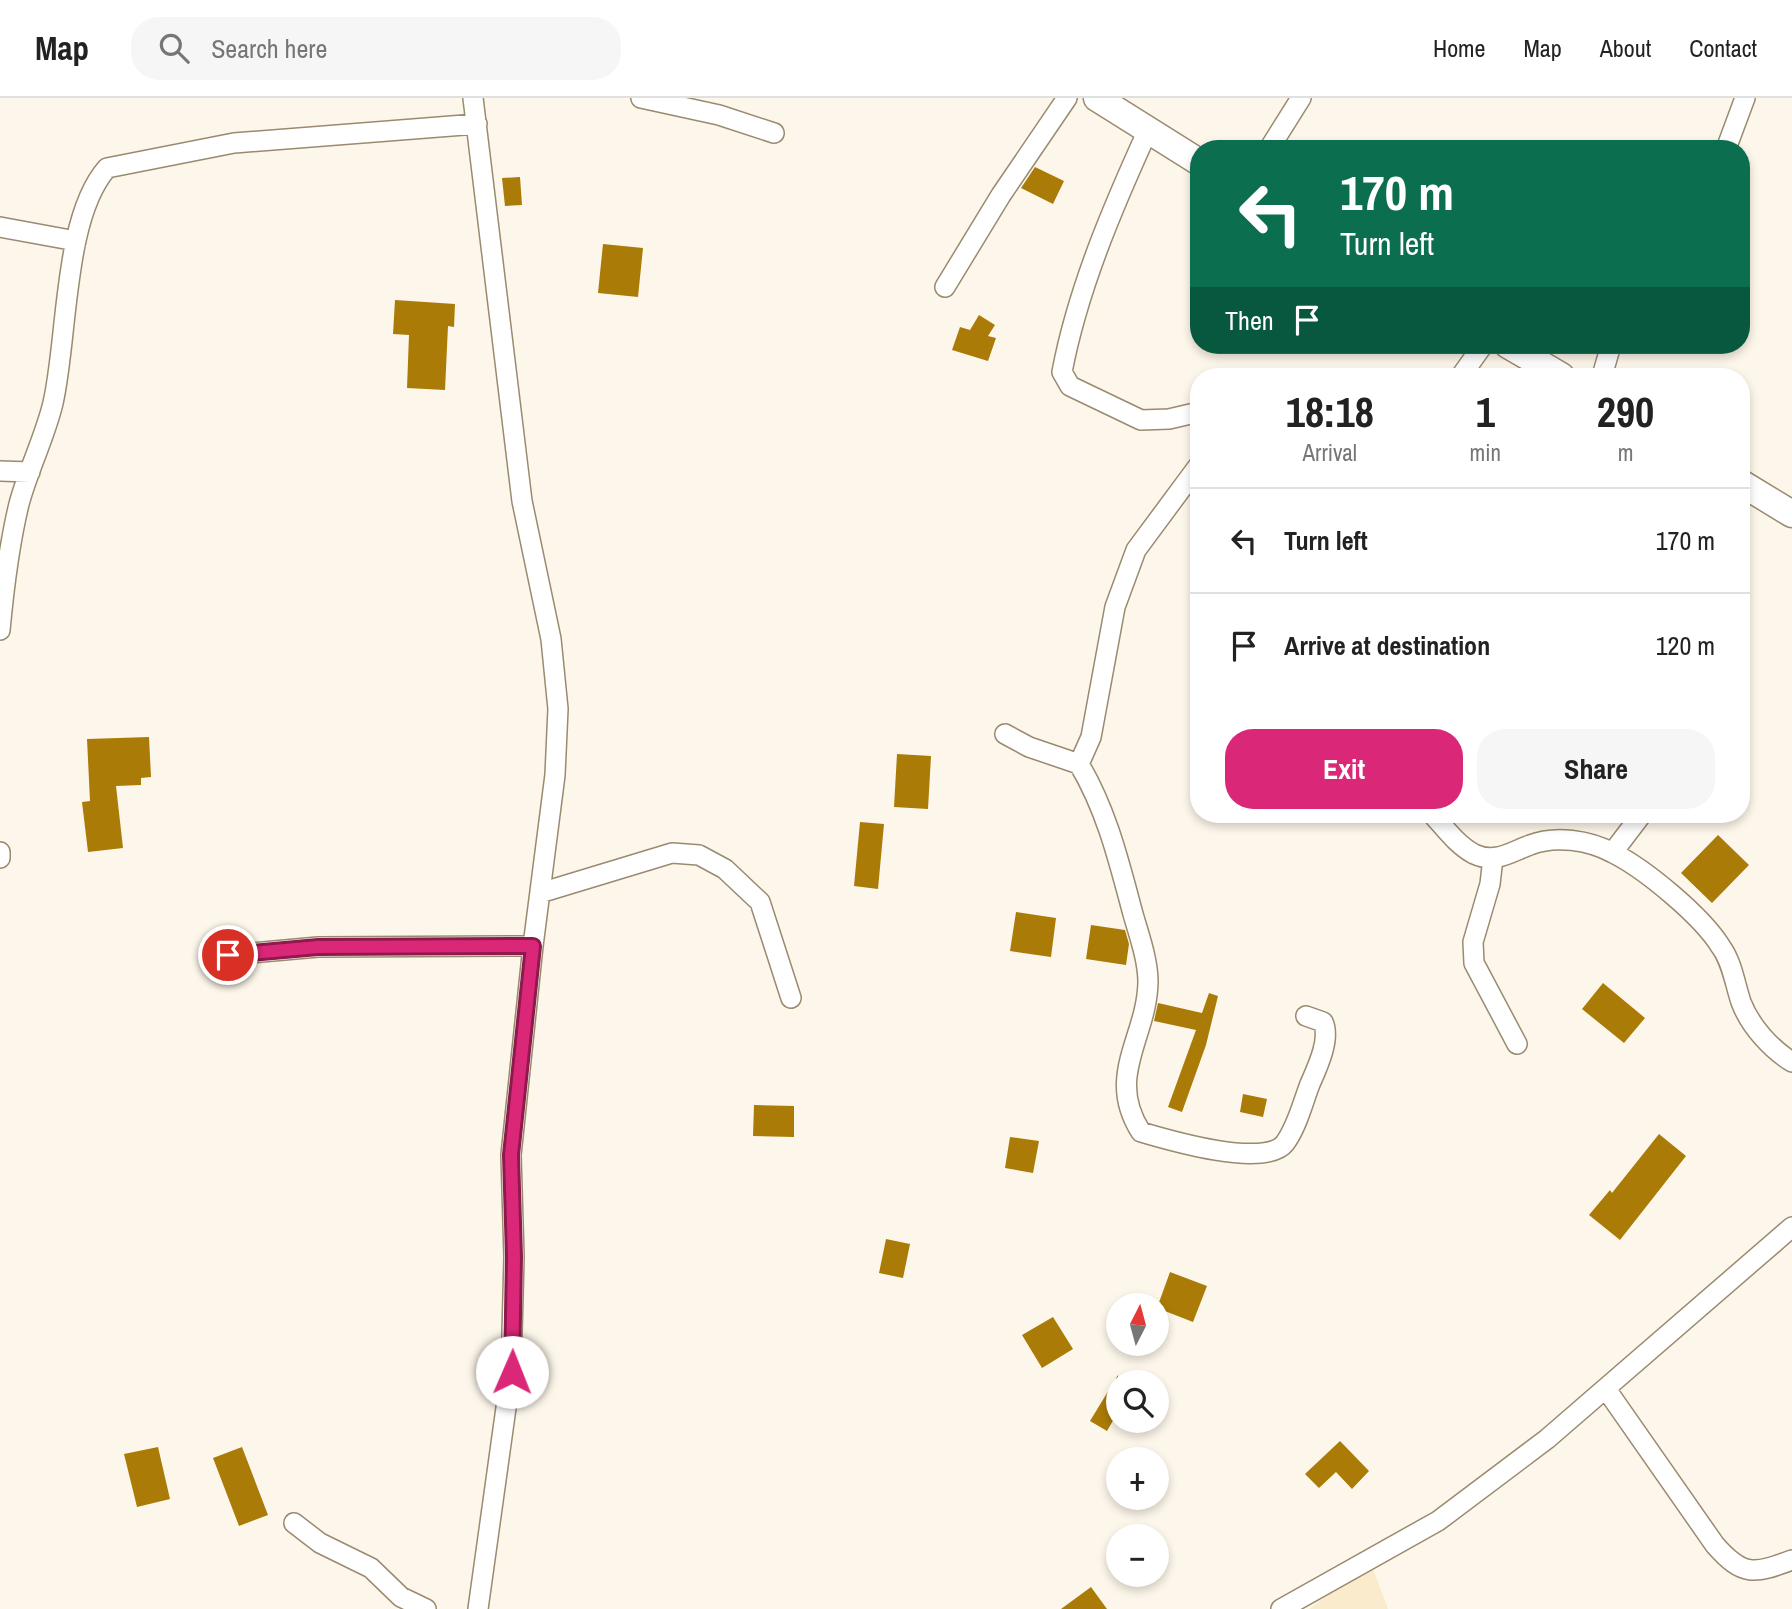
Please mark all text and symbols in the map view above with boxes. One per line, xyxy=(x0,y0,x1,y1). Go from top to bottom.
search box xyxy=(131,17,621,80)
text: Map xyxy=(35,26,89,70)
icon: search xyxy=(155,29,193,67)
text: Search here xyxy=(211,31,327,66)
text: Home xyxy=(1433,32,1485,64)
text: Map xyxy=(1523,32,1562,64)
text: About xyxy=(1600,32,1651,64)
text: Contact xyxy=(1689,32,1757,64)
text: 170 m xyxy=(1340,159,1454,225)
icon: left xyxy=(1225,168,1316,259)
text: Turn left xyxy=(1340,222,1434,265)
icon: arrive xyxy=(1288,301,1326,339)
text: Then xyxy=(1225,303,1274,338)
text: 18:18 xyxy=(1286,384,1374,440)
text: 1 xyxy=(1476,384,1495,440)
text: 290 xyxy=(1597,384,1654,440)
text: Arrival xyxy=(1303,437,1357,468)
text: min xyxy=(1470,437,1501,468)
text: m xyxy=(1618,437,1633,468)
icon: left xyxy=(1225,522,1263,560)
text: Turn left xyxy=(1284,523,1368,558)
text: 170 m xyxy=(1656,523,1715,558)
icon: arrive xyxy=(1225,627,1263,665)
text: Arrive at destination xyxy=(1284,628,1490,663)
text: 120 m xyxy=(1656,628,1715,663)
button: Exit xyxy=(1225,729,1463,809)
button: Share xyxy=(1477,729,1715,809)
pin xyxy=(198,925,258,985)
icon: arrive xyxy=(209,936,247,974)
north arrow xyxy=(1106,1293,1169,1356)
map controls xyxy=(1106,1293,1169,1587)
position arrow xyxy=(475,1335,549,1409)
button: search xyxy=(1106,1370,1169,1433)
button: + xyxy=(1106,1447,1169,1510)
button: − xyxy=(1106,1524,1169,1587)

